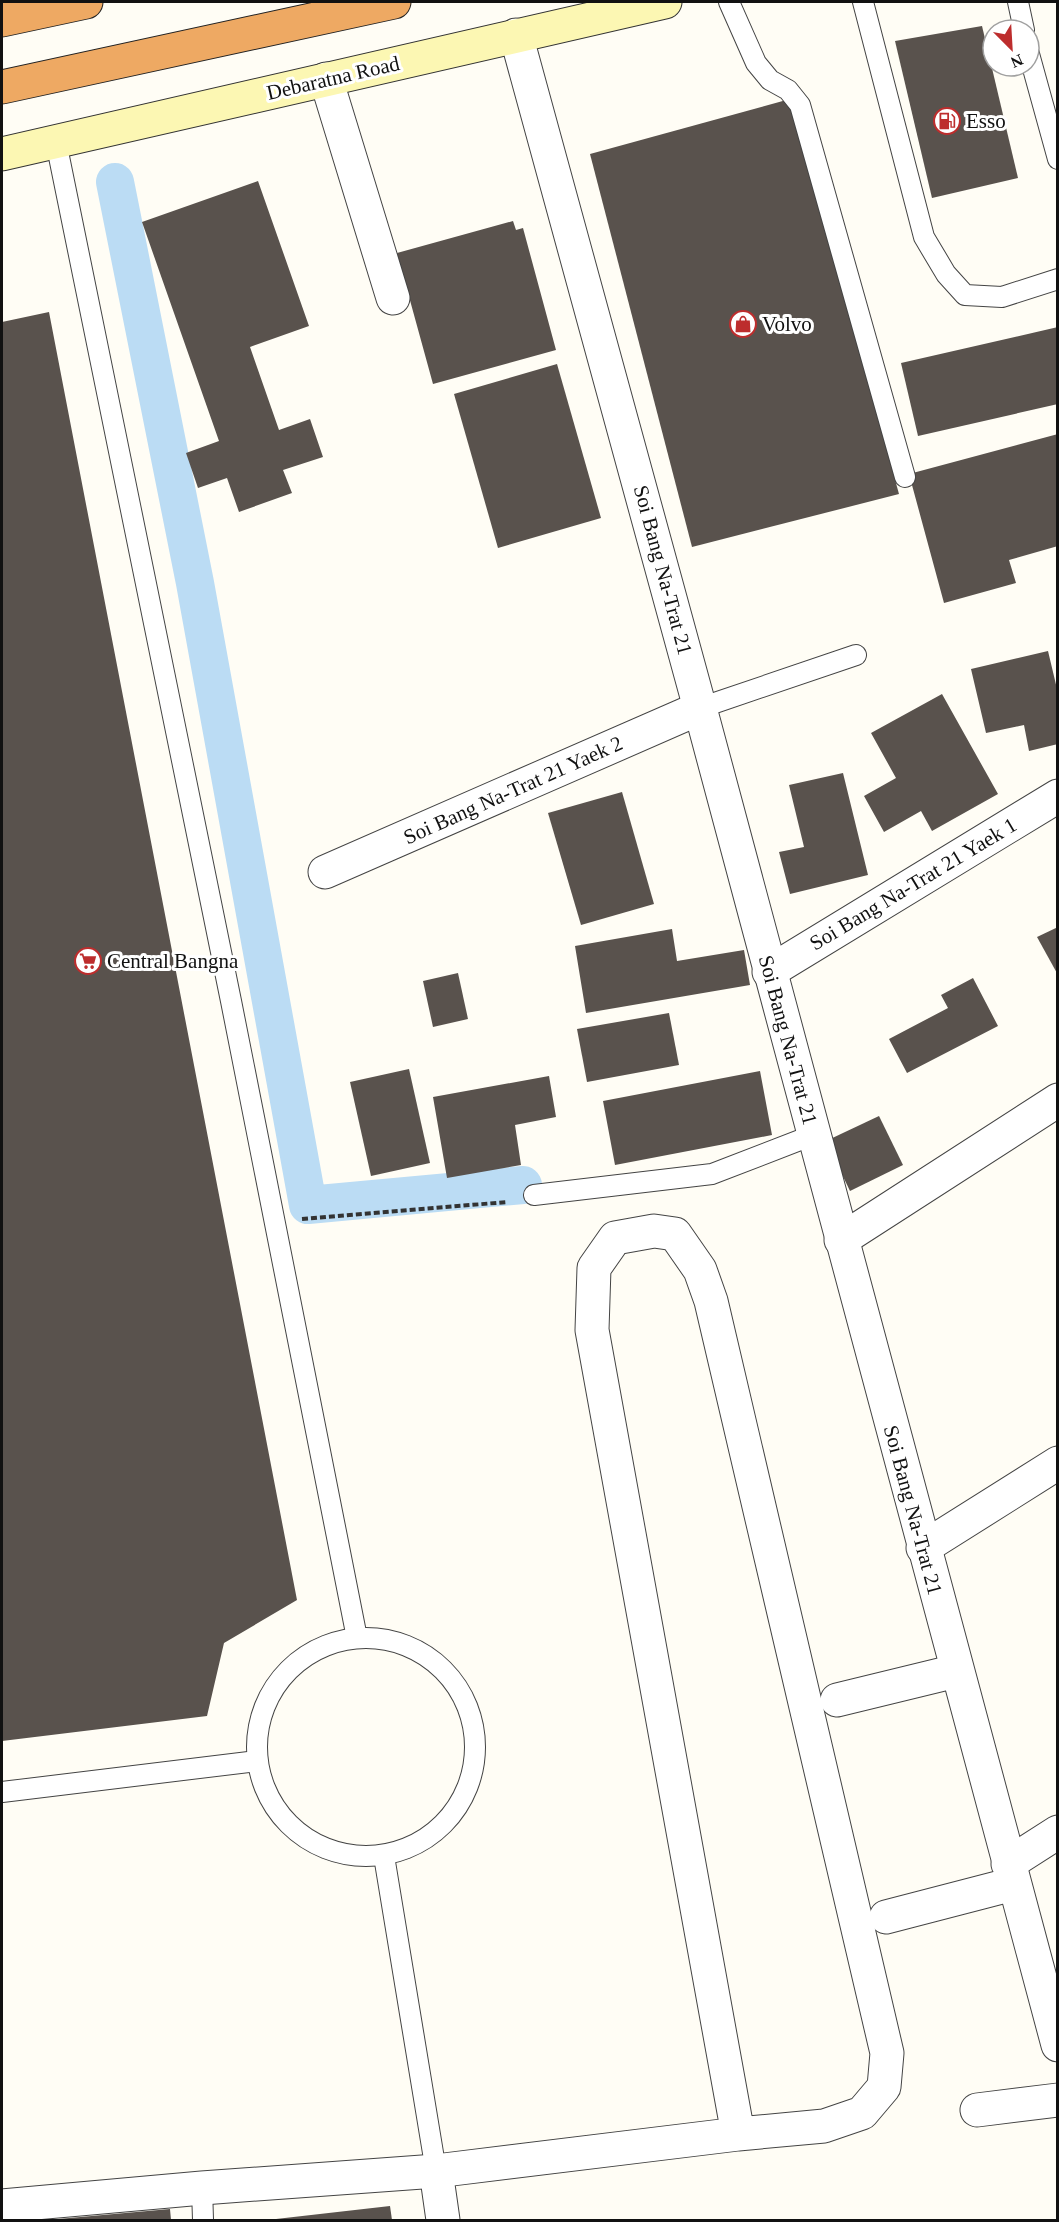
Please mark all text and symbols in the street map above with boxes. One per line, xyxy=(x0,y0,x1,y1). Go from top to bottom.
north arrow xyxy=(981,18,1041,78)
street label: Debaratna Road xyxy=(264,51,402,105)
text: N xyxy=(1008,51,1026,72)
fuel station icon: Esso xyxy=(932,106,962,136)
place label: Esso xyxy=(966,109,1006,133)
shop icon: Volvo xyxy=(728,309,758,339)
place label: Volvo xyxy=(762,312,812,336)
street label: Soi Bang Na-Trat 21 xyxy=(629,482,697,658)
street label: Soi Bang Na-Trat 21 Yaek 2 xyxy=(400,731,626,849)
street label: Soi Bang Na-Trat 21 Yaek 1 xyxy=(805,813,1021,955)
supermarket icon: Central Bangna xyxy=(73,946,103,976)
place label: Central Bangna xyxy=(107,949,239,973)
street label: Soi Bang Na-Trat 21 xyxy=(754,952,822,1128)
street label: Soi Bang Na-Trat 21 xyxy=(879,1422,947,1598)

